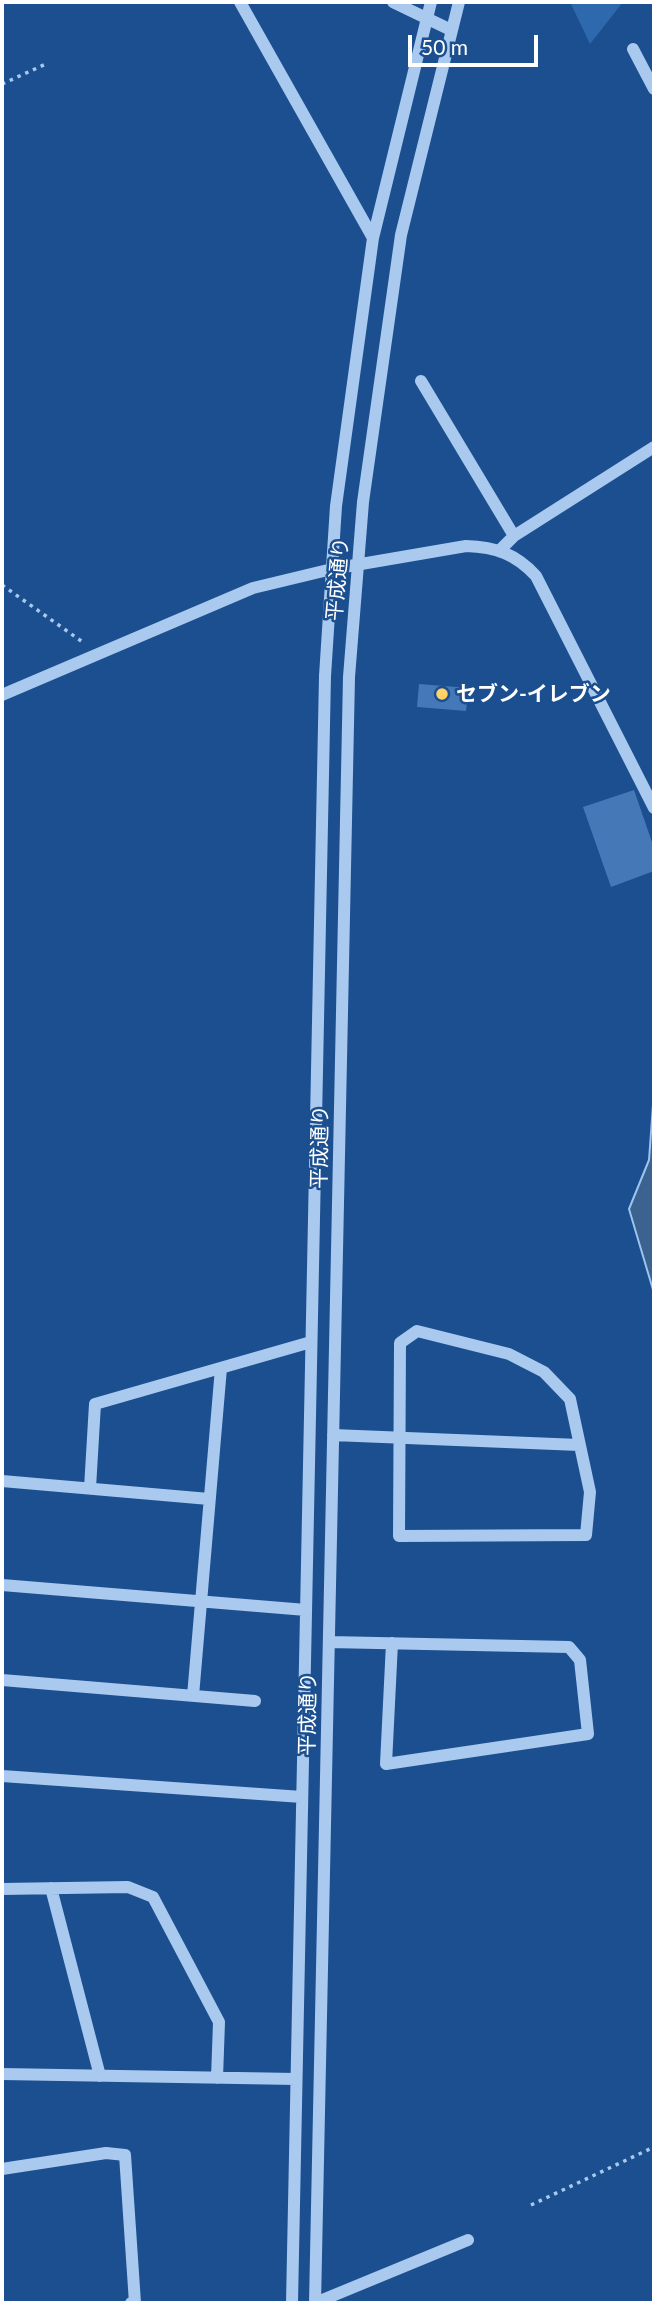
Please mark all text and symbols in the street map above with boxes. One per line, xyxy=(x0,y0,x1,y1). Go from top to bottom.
scale bar xyxy=(411,21,540,65)
text: 50 m xyxy=(421,34,468,59)
street label: 平成通り xyxy=(322,536,354,622)
place label: セブン-イレブン xyxy=(456,681,611,707)
marker: セブン-イレブン xyxy=(434,686,450,702)
street label: 平成通り xyxy=(307,1105,333,1189)
street label: 平成通り xyxy=(295,1672,321,1756)

